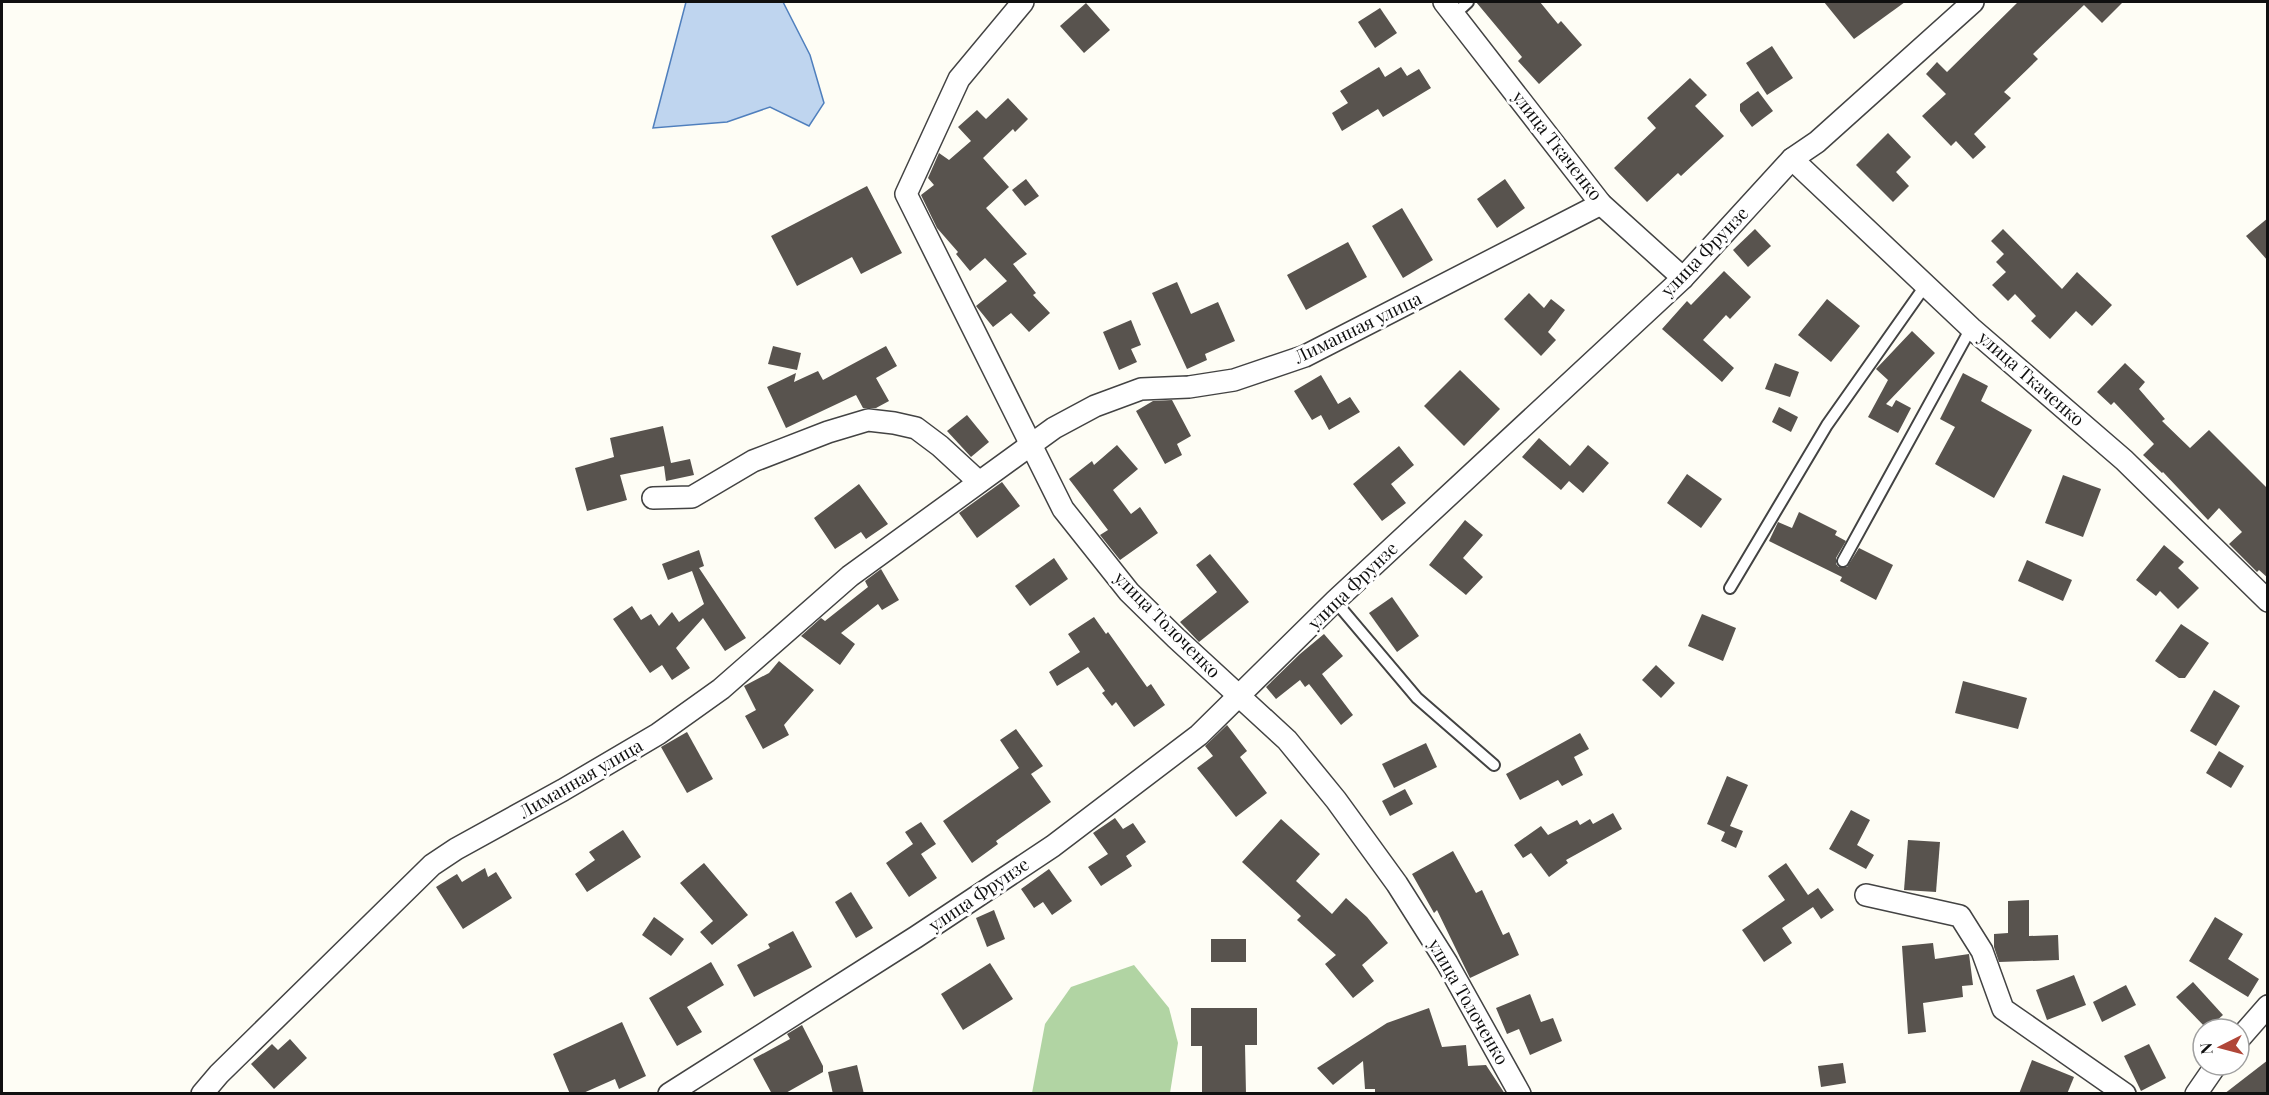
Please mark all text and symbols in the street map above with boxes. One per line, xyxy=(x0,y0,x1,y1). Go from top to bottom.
street label: улица Ткаченко xyxy=(1507,85,1608,205)
street label: улица Фрунзе xyxy=(1655,201,1753,302)
street label: Лиманная улица xyxy=(1289,286,1425,369)
street label: улица Ткаченко xyxy=(1973,325,2090,431)
street label: улица Фрунзе xyxy=(1301,536,1402,635)
street label: улица Толоченко xyxy=(1108,565,1226,683)
street label: Лиманная улица xyxy=(513,733,647,824)
street label: улица Фрунзе xyxy=(923,852,1033,937)
street label: улица Толоченко xyxy=(1423,933,1515,1069)
north arrow xyxy=(2191,1017,2251,1077)
text: N xyxy=(2194,1041,2217,1055)

